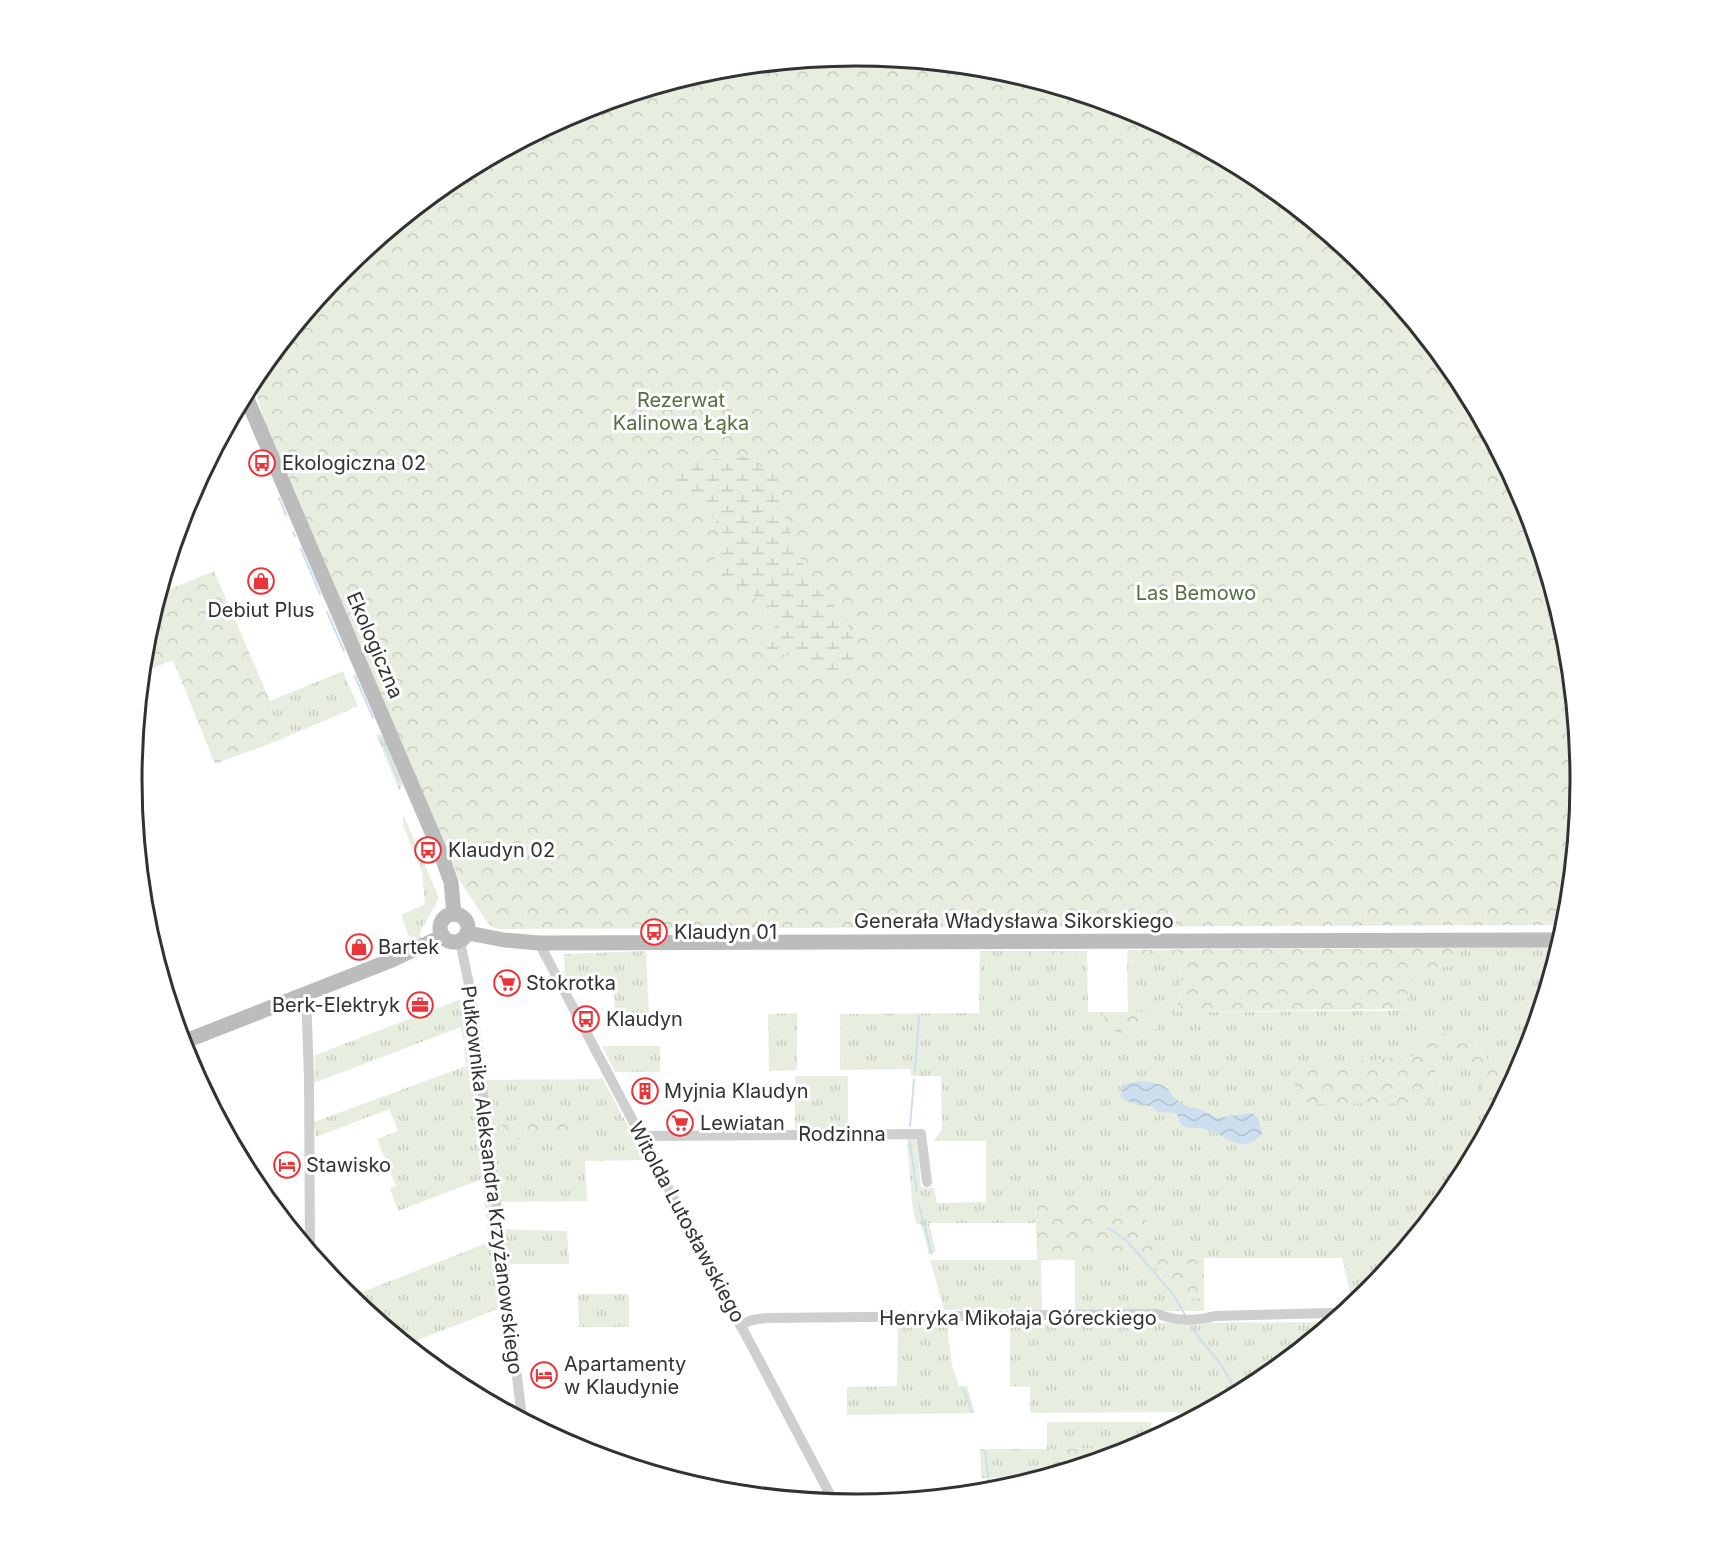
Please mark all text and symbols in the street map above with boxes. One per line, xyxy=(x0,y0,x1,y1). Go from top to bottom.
park label: Rezerwat Kalinowa Łąka xyxy=(613,388,749,435)
bus stop icon: Ekologiczna 02 xyxy=(247,448,277,478)
place label: Ekologiczna 02 xyxy=(282,451,426,475)
shop icon: Debiut Plus xyxy=(246,566,276,596)
park label: Las Bemowo xyxy=(1136,581,1256,605)
street label: Ekologiczna xyxy=(342,588,408,702)
place label: Debiut Plus xyxy=(207,598,315,622)
bus stop icon: Klaudyn 02 xyxy=(413,835,443,865)
place label: Klaudyn 02 xyxy=(448,838,555,862)
street label: Generała Władysława Sikorskiego xyxy=(854,909,1174,933)
bus stop icon: Klaudyn 01 xyxy=(639,917,669,947)
place label: Klaudyn 01 xyxy=(674,920,777,944)
shop icon: Bartek xyxy=(344,932,374,962)
place label: Bartek xyxy=(378,935,439,959)
supermarket icon: Stokrotka xyxy=(492,968,522,998)
place label: Stokrotka xyxy=(526,971,616,995)
street label: Pułkownika Aleksandra Krzyżanowskiego xyxy=(456,984,528,1376)
office icon: Berk-Elektryk xyxy=(405,990,435,1020)
place label: Berk-Elektryk xyxy=(272,993,400,1017)
bus stop icon: Klaudyn xyxy=(571,1004,601,1034)
place label: Klaudyn xyxy=(606,1007,683,1031)
building icon: Myjnia Klaudyn xyxy=(630,1076,660,1106)
place label: Myjnia Klaudyn xyxy=(664,1079,809,1103)
supermarket icon: Lewiatan xyxy=(665,1108,695,1138)
place label: Lewiatan xyxy=(700,1111,785,1135)
street label: Witolda Lutosławskiego xyxy=(624,1118,750,1326)
street label: Rodzinna xyxy=(798,1122,886,1146)
hotel icon: Stawisko xyxy=(272,1150,302,1180)
place label: Stawisko xyxy=(306,1153,391,1177)
street label: Henryka Mikołaja Góreckiego xyxy=(879,1306,1157,1330)
place label: Apartamenty w Klaudynie xyxy=(564,1352,686,1399)
hotel icon: Apartamenty w Klaudynie xyxy=(529,1360,559,1390)

